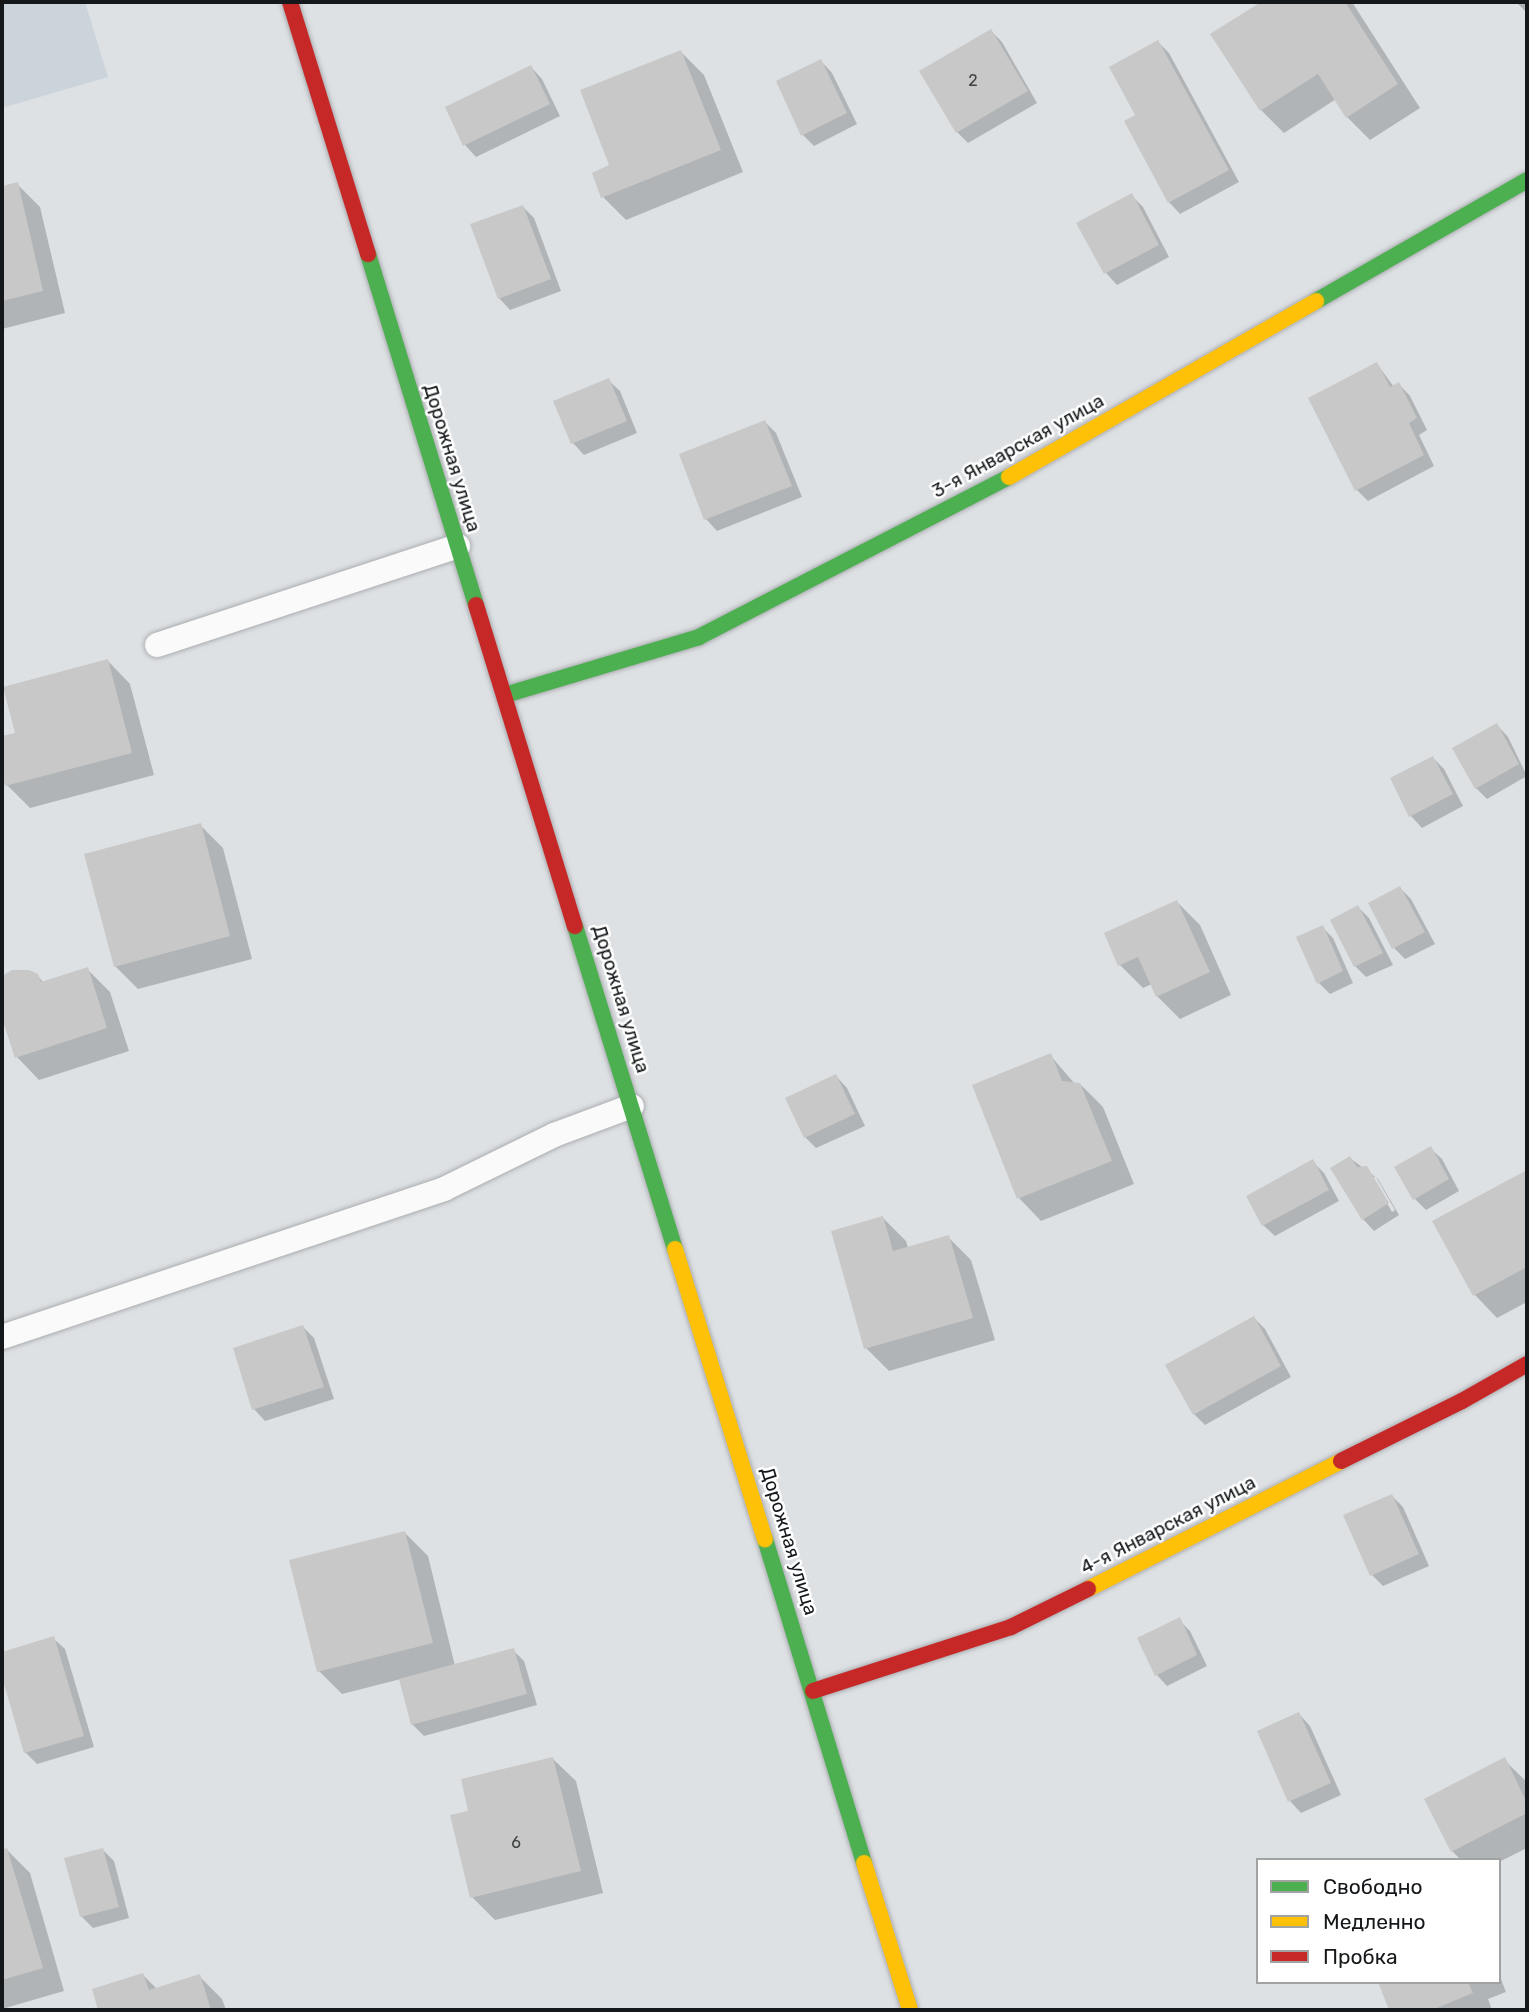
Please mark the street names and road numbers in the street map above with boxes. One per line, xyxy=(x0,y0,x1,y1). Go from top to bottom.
street label: Дорожная улица xyxy=(419,381,485,535)
street label: 3-я Январская улица xyxy=(928,389,1108,503)
street label: Дорожная улица xyxy=(588,922,654,1076)
street label: Дорожная улица xyxy=(756,1464,822,1618)
street label: 4-я Январская улица xyxy=(1077,1471,1259,1579)

